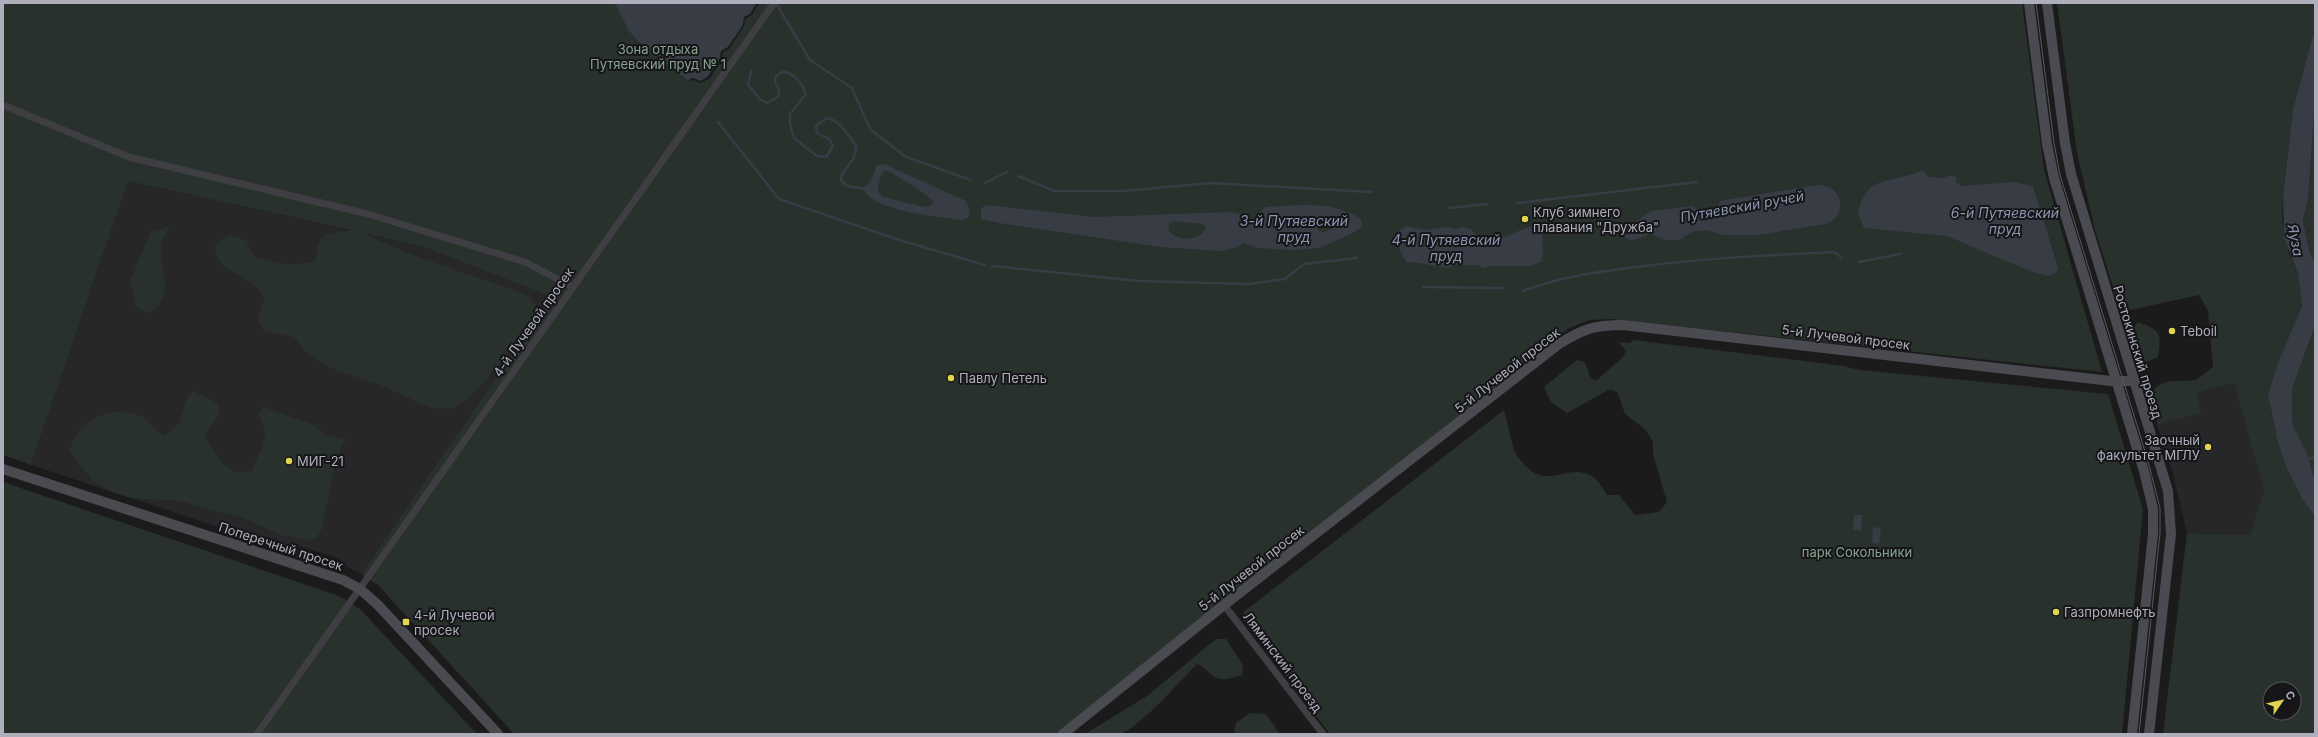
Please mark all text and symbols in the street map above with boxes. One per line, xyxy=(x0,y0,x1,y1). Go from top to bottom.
park label: Зона отдыха Путяевский пруд № 1 xyxy=(590,41,726,72)
water label: Путяевский ручей xyxy=(1679,187,1805,225)
place label: Клуб зимнего плавания "Дружба" xyxy=(1533,204,1659,235)
water label: 6-й Путяевский пруд xyxy=(1951,204,2059,237)
water label: 3-й Путяевский пруд xyxy=(1240,212,1348,245)
marker: Клуб зимнего плавания "Дружба" xyxy=(1520,214,1530,224)
water label: Яуза xyxy=(2284,222,2307,258)
water label: 4-й Путяевский пруд xyxy=(1392,231,1500,264)
street label: 4-й Лучевой просек xyxy=(489,264,577,380)
street label: Ростокинский проезд xyxy=(2110,283,2166,421)
street label: 5-й Лучевой просек xyxy=(1781,321,1911,353)
place label: Teboil xyxy=(2180,323,2217,339)
street label: 5-й Лучевой просек xyxy=(1451,324,1563,416)
marker: Teboil xyxy=(2167,326,2177,336)
place label: Павлу Петель xyxy=(959,370,1047,386)
marker: Павлу Петель xyxy=(946,373,956,383)
place label: Заочный факультет МГЛУ xyxy=(2097,432,2200,463)
marker: Заочный факультет МГЛУ xyxy=(2203,442,2213,452)
place label: МИГ-21 xyxy=(297,453,344,469)
marker: МИГ-21 xyxy=(284,456,294,466)
street label: Поперечный просек xyxy=(217,518,345,574)
street label: 5-й Лучевой просек xyxy=(1195,522,1307,614)
park label: парк Сокольники xyxy=(1802,544,1912,560)
place label: Газпромнефть xyxy=(2064,604,2155,620)
place label: 4-й Лучевой просек xyxy=(414,607,495,638)
marker: Газпромнефть xyxy=(2051,607,2061,617)
street label: Ляминский проезд xyxy=(1240,609,1326,715)
marker: 4-й Лучевой просек xyxy=(401,617,411,627)
north arrow xyxy=(2262,681,2302,721)
text: С xyxy=(2282,688,2298,703)

